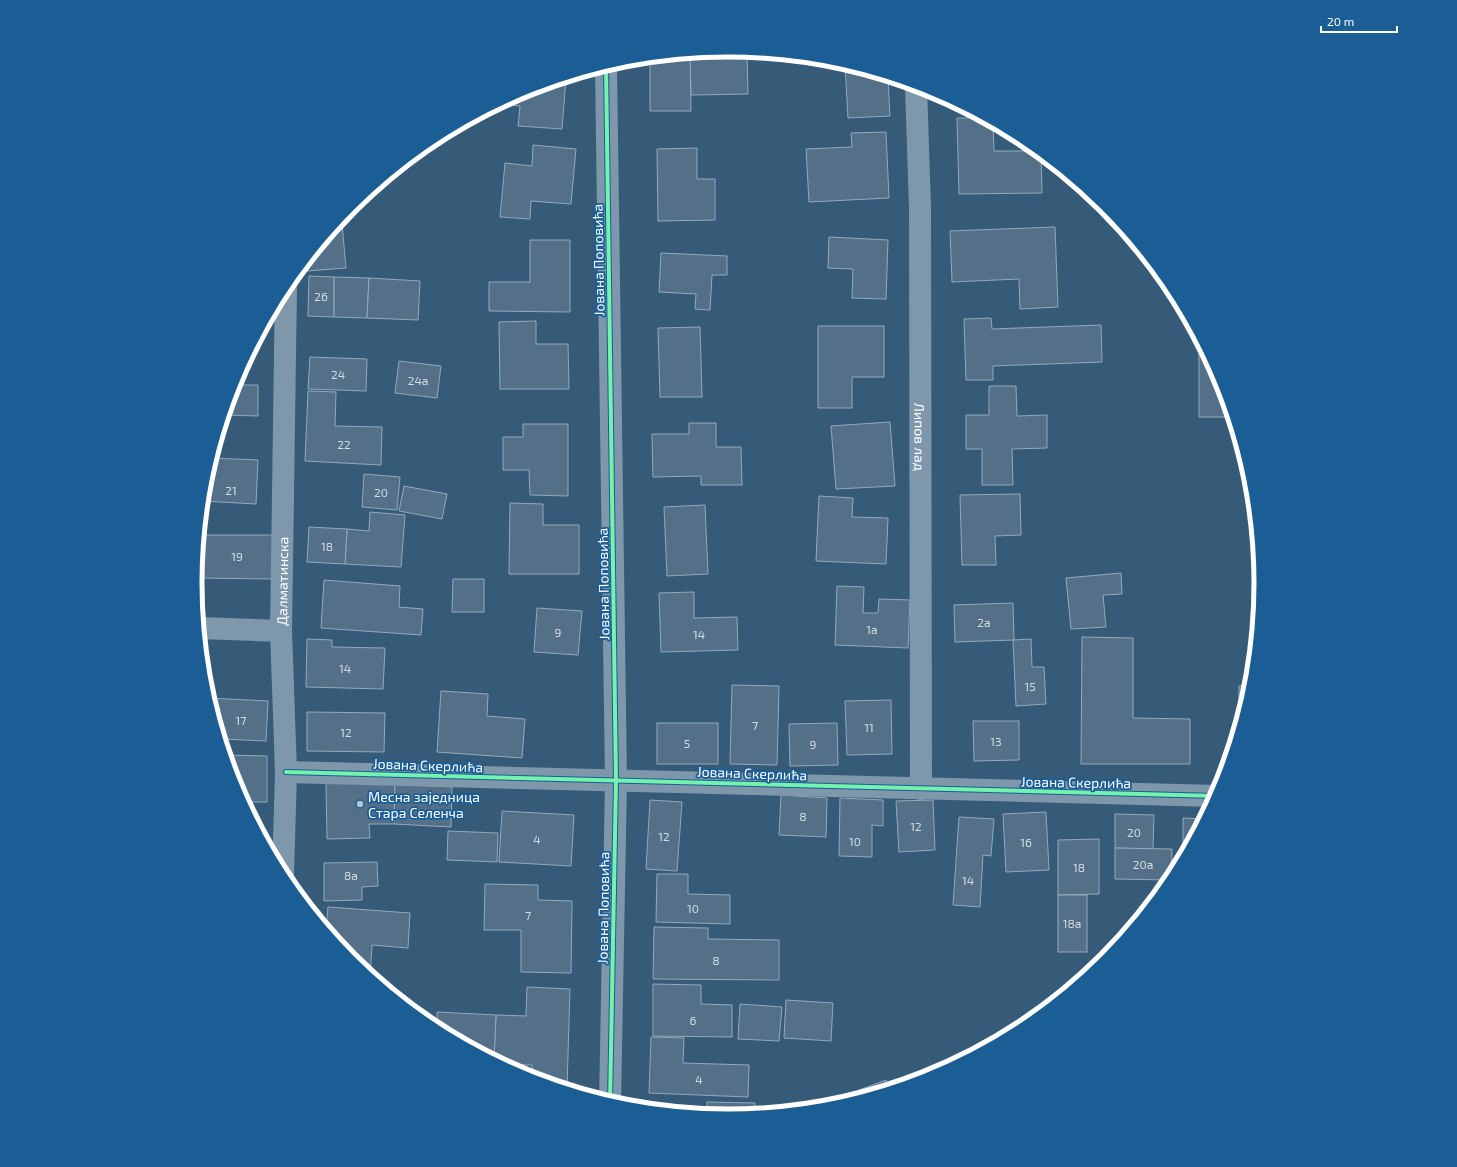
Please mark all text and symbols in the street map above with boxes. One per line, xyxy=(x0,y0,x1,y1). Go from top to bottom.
scale bar xyxy=(1321,8,1397,34)
text: 20 m xyxy=(1327,14,1354,28)
street label: Јована Поповића xyxy=(589,204,607,316)
house number: 26 xyxy=(314,289,328,303)
house number: 24 xyxy=(331,367,345,381)
house number: 24a xyxy=(408,373,428,387)
street label: Липов лад xyxy=(912,403,929,471)
house number: 22 xyxy=(337,437,351,451)
house number: 21 xyxy=(225,483,237,497)
house number: 20 xyxy=(374,485,388,499)
street label: Јована Поповића xyxy=(594,528,612,640)
street label: Далматинска xyxy=(273,537,291,626)
house number: 18 xyxy=(321,539,333,553)
house number: 19 xyxy=(231,549,243,563)
house number: 2a xyxy=(977,615,991,629)
house number: 1a xyxy=(866,622,878,636)
house number: 9 xyxy=(555,625,562,639)
house number: 14 xyxy=(693,627,705,641)
house number: 14 xyxy=(339,661,351,675)
house number: 15 xyxy=(1024,679,1036,693)
house number: 17 xyxy=(236,713,246,727)
house number: 7 xyxy=(752,718,758,732)
house number: 11 xyxy=(864,720,874,734)
house number: 12 xyxy=(340,725,352,739)
house number: 13 xyxy=(990,734,1002,748)
house number: 5 xyxy=(684,736,690,750)
house number: 9 xyxy=(810,737,817,751)
street label: Јована Скерлића xyxy=(373,755,483,775)
street label: Јована Скерлића xyxy=(697,763,807,783)
street label: Јована Скерлића xyxy=(1021,773,1131,791)
place label: Месна заједница Стара Селенча xyxy=(368,788,480,821)
marker: Месна заједница Стара Селенча xyxy=(355,799,365,809)
house number: 8 xyxy=(799,809,807,823)
house number: 12 xyxy=(910,819,922,833)
house number: 20 xyxy=(1127,825,1141,839)
house number: 12 xyxy=(658,829,670,843)
house number: 4 xyxy=(533,832,541,846)
house number: 10 xyxy=(849,834,861,848)
house number: 16 xyxy=(1020,835,1032,849)
street label: Јована Поповића xyxy=(594,852,612,964)
house number: 20a xyxy=(1133,857,1153,871)
house number: 18 xyxy=(1073,860,1085,874)
house number: 8a xyxy=(344,868,358,882)
house number: 14 xyxy=(962,873,974,887)
house number: 10 xyxy=(687,901,699,915)
house number: 7 xyxy=(525,908,531,922)
house number: 18a xyxy=(1063,916,1081,930)
house number: 8 xyxy=(712,953,720,967)
house number: 6 xyxy=(690,1013,697,1027)
house number: 4 xyxy=(695,1072,703,1086)

